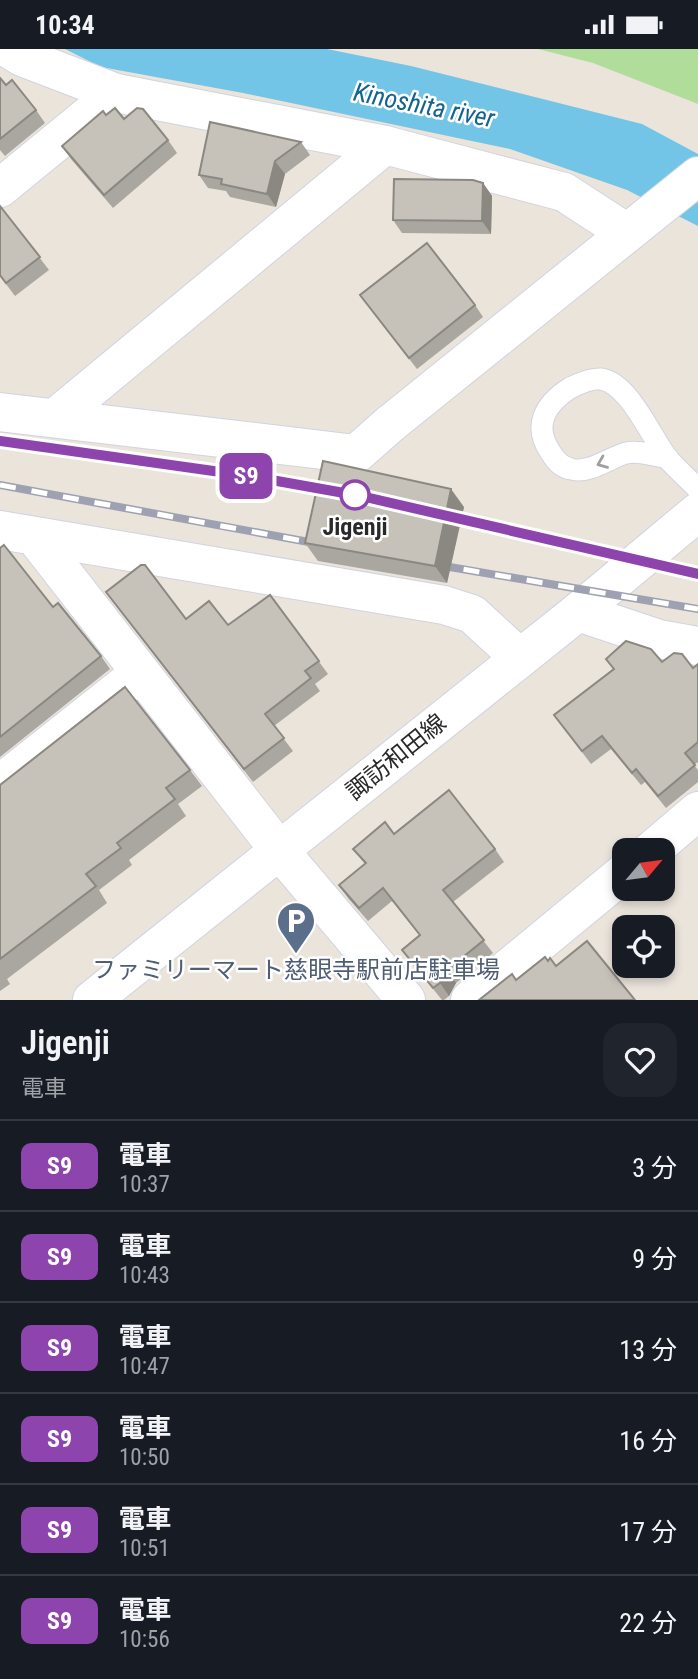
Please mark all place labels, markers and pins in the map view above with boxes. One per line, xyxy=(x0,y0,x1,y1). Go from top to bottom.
marker: Jigenji xyxy=(340,480,370,510)
place label: Jigenji xyxy=(322,513,388,541)
parking icon: ファミリーマート慈眼寺駅前店駐車場 xyxy=(275,900,317,955)
place label: ファミリーマート慈眼寺駅前店駐車場 xyxy=(92,956,500,984)

